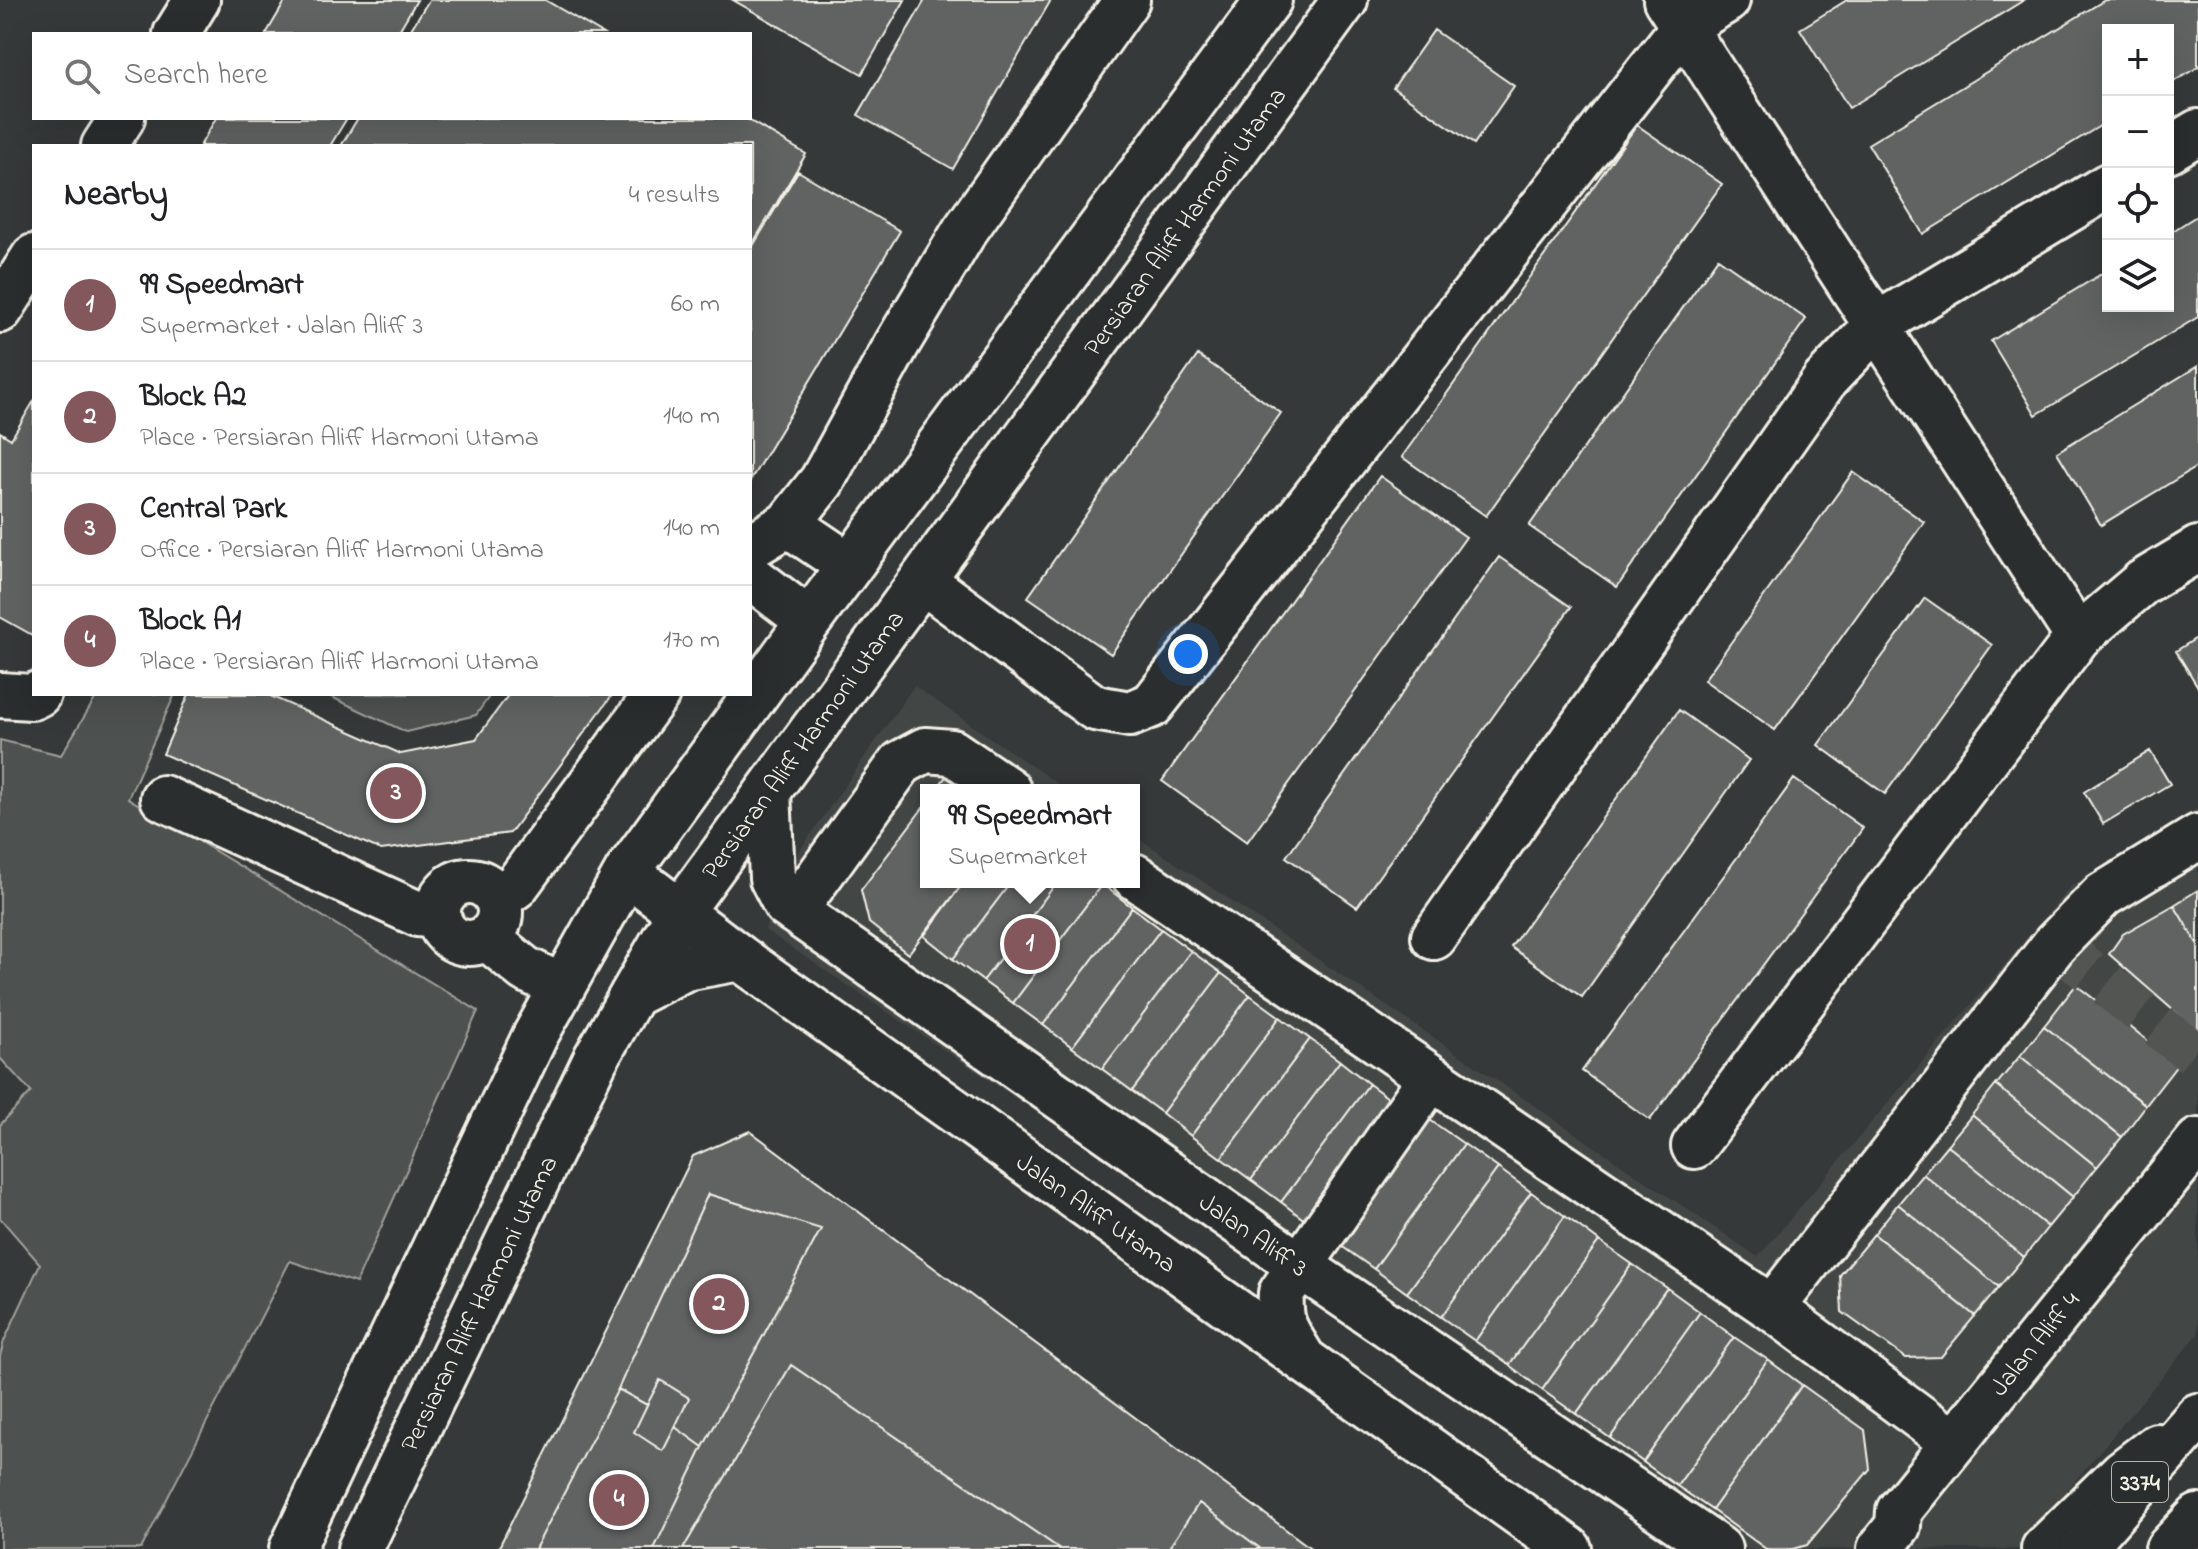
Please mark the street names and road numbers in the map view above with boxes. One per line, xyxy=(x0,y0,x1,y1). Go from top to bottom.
street label: Persiaran Aliff Harmoni Utama xyxy=(1075,80,1297,365)
street label: Persiaran Aliff Harmoni Utama xyxy=(693,603,915,888)
street label: Jalan Aliff Utama xyxy=(1007,1145,1183,1284)
street label: Persiaran Aliff Harmoni Utama xyxy=(392,1150,569,1459)
street label: Jalan Aliff 3 xyxy=(1190,1185,1315,1288)
street label: Jalan Aliff 4 xyxy=(1982,1284,2091,1406)
road number: 3374 xyxy=(2112,1462,2168,1502)

